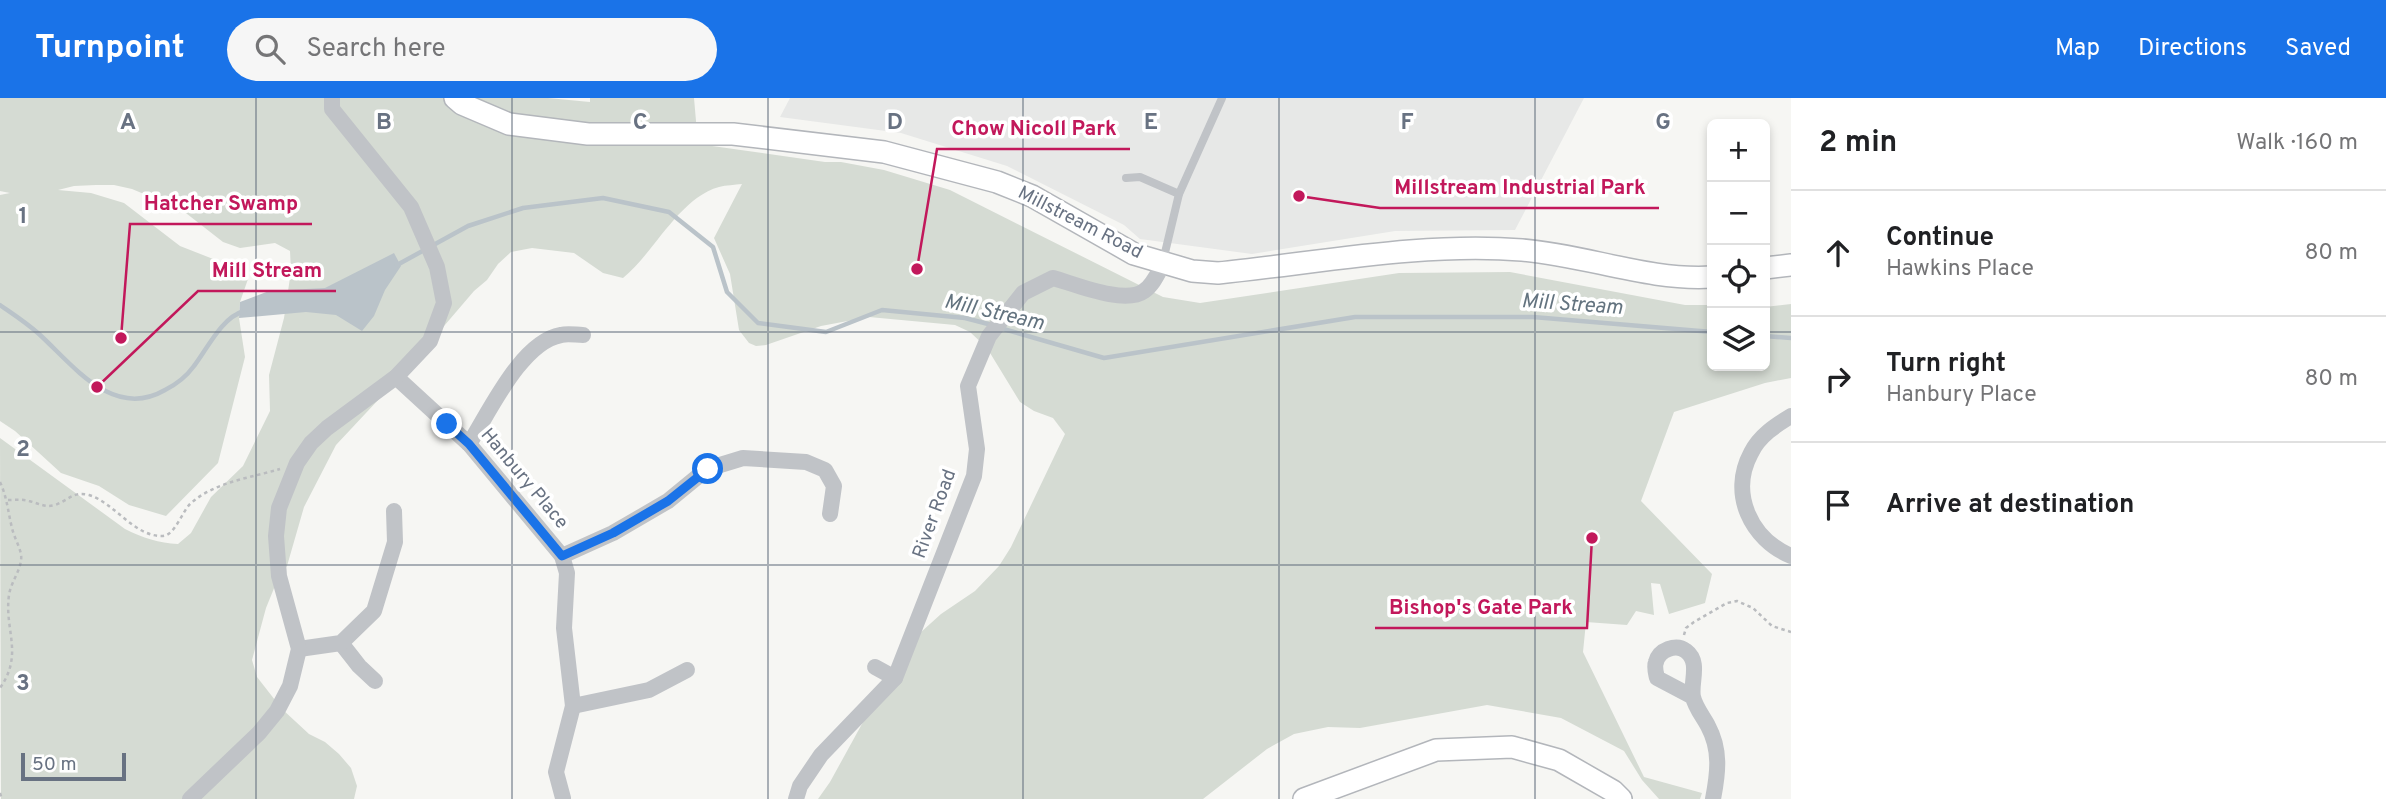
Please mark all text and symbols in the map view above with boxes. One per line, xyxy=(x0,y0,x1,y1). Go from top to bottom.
search box xyxy=(227,18,717,81)
text: Turnpoint xyxy=(35,28,185,70)
icon: search xyxy=(251,30,289,68)
text: Search here xyxy=(307,33,446,66)
text: Map xyxy=(2055,34,2100,64)
text: Directions xyxy=(2138,34,2247,64)
text: Saved xyxy=(2285,34,2351,64)
callout: Chow Nicoll Park xyxy=(937,107,1130,149)
text: A xyxy=(120,109,136,138)
text: B xyxy=(376,109,392,138)
text: C xyxy=(633,109,647,138)
text: D xyxy=(887,109,903,138)
text: E xyxy=(1144,109,1158,138)
text: F xyxy=(1400,109,1414,138)
text: G xyxy=(1655,109,1671,138)
text: Chow Nicoll Park xyxy=(951,116,1117,143)
map controls xyxy=(1707,119,1770,371)
button: + xyxy=(1707,119,1770,182)
text: 2 min xyxy=(1819,125,1897,162)
text: Walk · 160 m xyxy=(2236,129,2358,158)
callout: Millstream Industrial Park xyxy=(1380,166,1659,208)
text: Millstream Industrial Park xyxy=(1394,175,1646,202)
street label: Millstream Road xyxy=(1014,181,1146,265)
callout: Hatcher Swamp xyxy=(130,182,312,224)
button: − xyxy=(1707,182,1770,245)
text: Hatcher Swamp xyxy=(144,191,298,218)
text: 1 xyxy=(18,203,28,232)
text: Continue xyxy=(1886,222,1994,255)
icon: ahead xyxy=(1819,234,1857,272)
text: 80 m xyxy=(2305,239,2358,268)
button: locate xyxy=(1707,245,1770,308)
callout: Mill Stream xyxy=(198,249,336,291)
text: Hawkins Place xyxy=(1886,255,2034,284)
text: Mill Stream xyxy=(212,258,322,285)
water label: Mill Stream xyxy=(942,288,1047,338)
water label: Mill Stream xyxy=(1520,288,1624,322)
button: layers xyxy=(1707,308,1770,371)
text: Turn right xyxy=(1886,348,2006,381)
icon: right xyxy=(1819,360,1857,398)
text: 80 m xyxy=(2305,365,2358,394)
text: Hanbury Place xyxy=(1886,381,2037,410)
route end xyxy=(431,408,462,439)
street label: Hanbury Place xyxy=(475,424,573,534)
text: 2 xyxy=(16,436,30,465)
route start xyxy=(692,453,723,484)
street label: River Road xyxy=(908,466,962,562)
icon: arrive xyxy=(1819,486,1857,524)
text: Arrive at destination xyxy=(1886,489,2134,522)
callout: Bishop's Gate Park xyxy=(1375,586,1587,628)
text: Bishop's Gate Park xyxy=(1389,595,1573,622)
text: 3 xyxy=(16,670,30,699)
scale bar xyxy=(21,750,126,782)
text: 50 m xyxy=(32,753,77,777)

